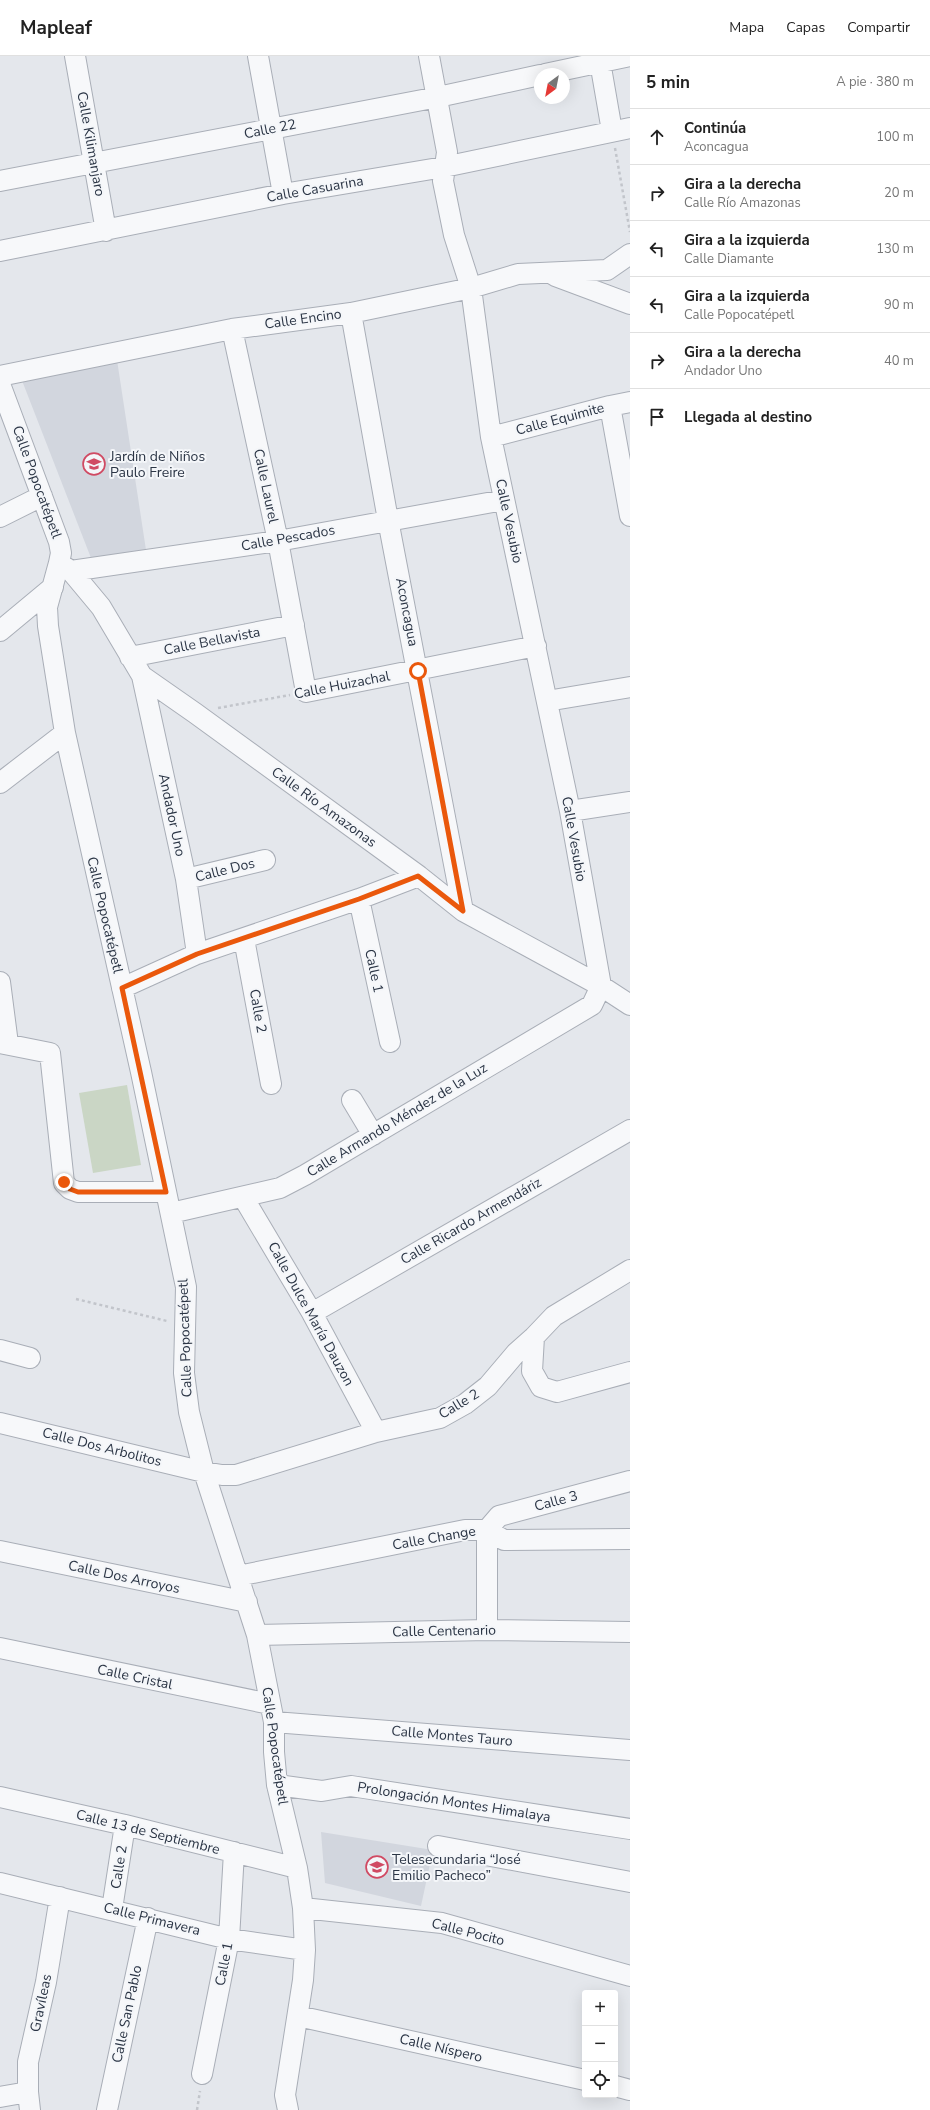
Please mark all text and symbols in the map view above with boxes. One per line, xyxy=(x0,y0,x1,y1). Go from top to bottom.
text: Mapleaf xyxy=(20,15,92,41)
text: Mapa xyxy=(729,18,764,37)
text: Capas xyxy=(786,18,825,37)
text: Compartir xyxy=(847,18,910,37)
north arrow xyxy=(534,68,570,104)
text: 5 min xyxy=(646,71,690,94)
text: A pie · 380 m xyxy=(836,73,914,91)
street label: Calle Kilimanjaro xyxy=(72,90,110,198)
street label: Calle 22 xyxy=(242,115,298,143)
text: Continúa xyxy=(684,118,746,138)
icon: ahead xyxy=(646,126,668,148)
text: 100 m xyxy=(876,128,914,146)
text: Aconcagua xyxy=(684,138,749,156)
street label: Calle Casuarina xyxy=(265,171,365,207)
text: Gira a la derecha xyxy=(684,174,801,194)
icon: right xyxy=(646,182,668,204)
text: 20 m xyxy=(884,184,914,202)
text: Calle Río Amazonas xyxy=(684,194,801,212)
text: Gira a la izquierda xyxy=(684,230,810,250)
icon: left xyxy=(646,238,668,260)
text: 130 m xyxy=(876,240,914,258)
text: Calle Diamante xyxy=(684,250,774,268)
text: Gira a la izquierda xyxy=(684,286,810,306)
icon: left xyxy=(646,294,668,316)
text: 90 m xyxy=(884,296,914,314)
street label: Calle Encino xyxy=(263,304,343,334)
text: Calle Popocatépetl xyxy=(684,306,794,324)
text: Gira a la derecha xyxy=(684,342,801,362)
icon: right xyxy=(646,350,668,372)
text: 40 m xyxy=(884,352,914,370)
text: Andador Uno xyxy=(684,362,762,380)
street label: Calle Equimite xyxy=(514,398,606,440)
icon: arrive xyxy=(646,406,668,428)
text: Llegada al destino xyxy=(684,407,812,427)
street label: Calle Popocatépetl xyxy=(8,423,67,542)
place label: Jardín de Niños Paulo Freire xyxy=(109,447,205,482)
street label: Calle Laurel xyxy=(249,447,283,526)
school or university icon: Jardín de Niños Paulo Freire xyxy=(81,451,107,477)
street label: Calle Vesubio xyxy=(491,477,527,565)
street label: Calle Pescados xyxy=(240,520,337,556)
street label: Aconcagua xyxy=(391,576,423,648)
street label: Calle Bellavista xyxy=(162,622,262,660)
route start xyxy=(409,662,427,680)
street label: Calle Huizachal xyxy=(292,666,392,704)
street label: Calle Río Amazonas xyxy=(268,762,381,852)
street label: Andador Uno xyxy=(154,772,190,858)
street label: Calle Vesubio xyxy=(557,795,591,883)
street label: Calle Dos xyxy=(193,853,257,887)
street label: Calle Popocatépetl xyxy=(82,855,128,976)
street label: Calle 1 xyxy=(360,947,388,995)
street label: Calle 2 xyxy=(245,988,271,1034)
street label: Calle Armando Méndez de la Luz xyxy=(303,1058,491,1182)
route end xyxy=(55,1173,73,1191)
street label: Calle Ricardo Armendáriz xyxy=(397,1173,545,1269)
street label: Calle Dulce María Dauzon xyxy=(263,1239,359,1389)
street label: Calle Popocatépetl xyxy=(173,1277,197,1398)
street label: Calle 2 xyxy=(435,1384,483,1424)
street label: Calle Dos Arbolitos xyxy=(40,1423,164,1471)
street label: Calle 3 xyxy=(532,1486,580,1516)
street label: Calle Change xyxy=(391,1521,477,1555)
street label: Calle Dos Arroyos xyxy=(66,1556,182,1598)
street label: Calle Centenario xyxy=(392,1621,496,1641)
street label: Calle Cristal xyxy=(96,1660,175,1694)
street label: Calle Popocatépetl xyxy=(257,1686,293,1807)
street label: Calle Montes Tauro xyxy=(391,1721,514,1751)
street label: Prolongación Montes Himalaya xyxy=(356,1777,552,1827)
street label: Calle 13 de Septiembre xyxy=(74,1805,222,1859)
street label: Calle 2 xyxy=(106,1844,132,1890)
place label: Telesecundaria “José Emilio Pacheco” xyxy=(392,1850,521,1885)
school or university icon: Telesecundaria “José Emilio Pacheco” xyxy=(364,1854,390,1880)
street label: Calle Primavera xyxy=(102,1898,202,1940)
street label: Calle Pocito xyxy=(430,1914,507,1950)
street label: Calle 1 xyxy=(210,1940,238,1988)
street label: Calle San Pablo xyxy=(107,1963,147,2065)
street label: Gravíleas xyxy=(26,1972,56,2034)
map controls xyxy=(582,1990,618,2098)
button: + xyxy=(582,1990,618,2026)
button: − xyxy=(582,2026,618,2062)
street label: Calle Níspero xyxy=(398,2029,485,2067)
button: locate xyxy=(582,2062,618,2098)

